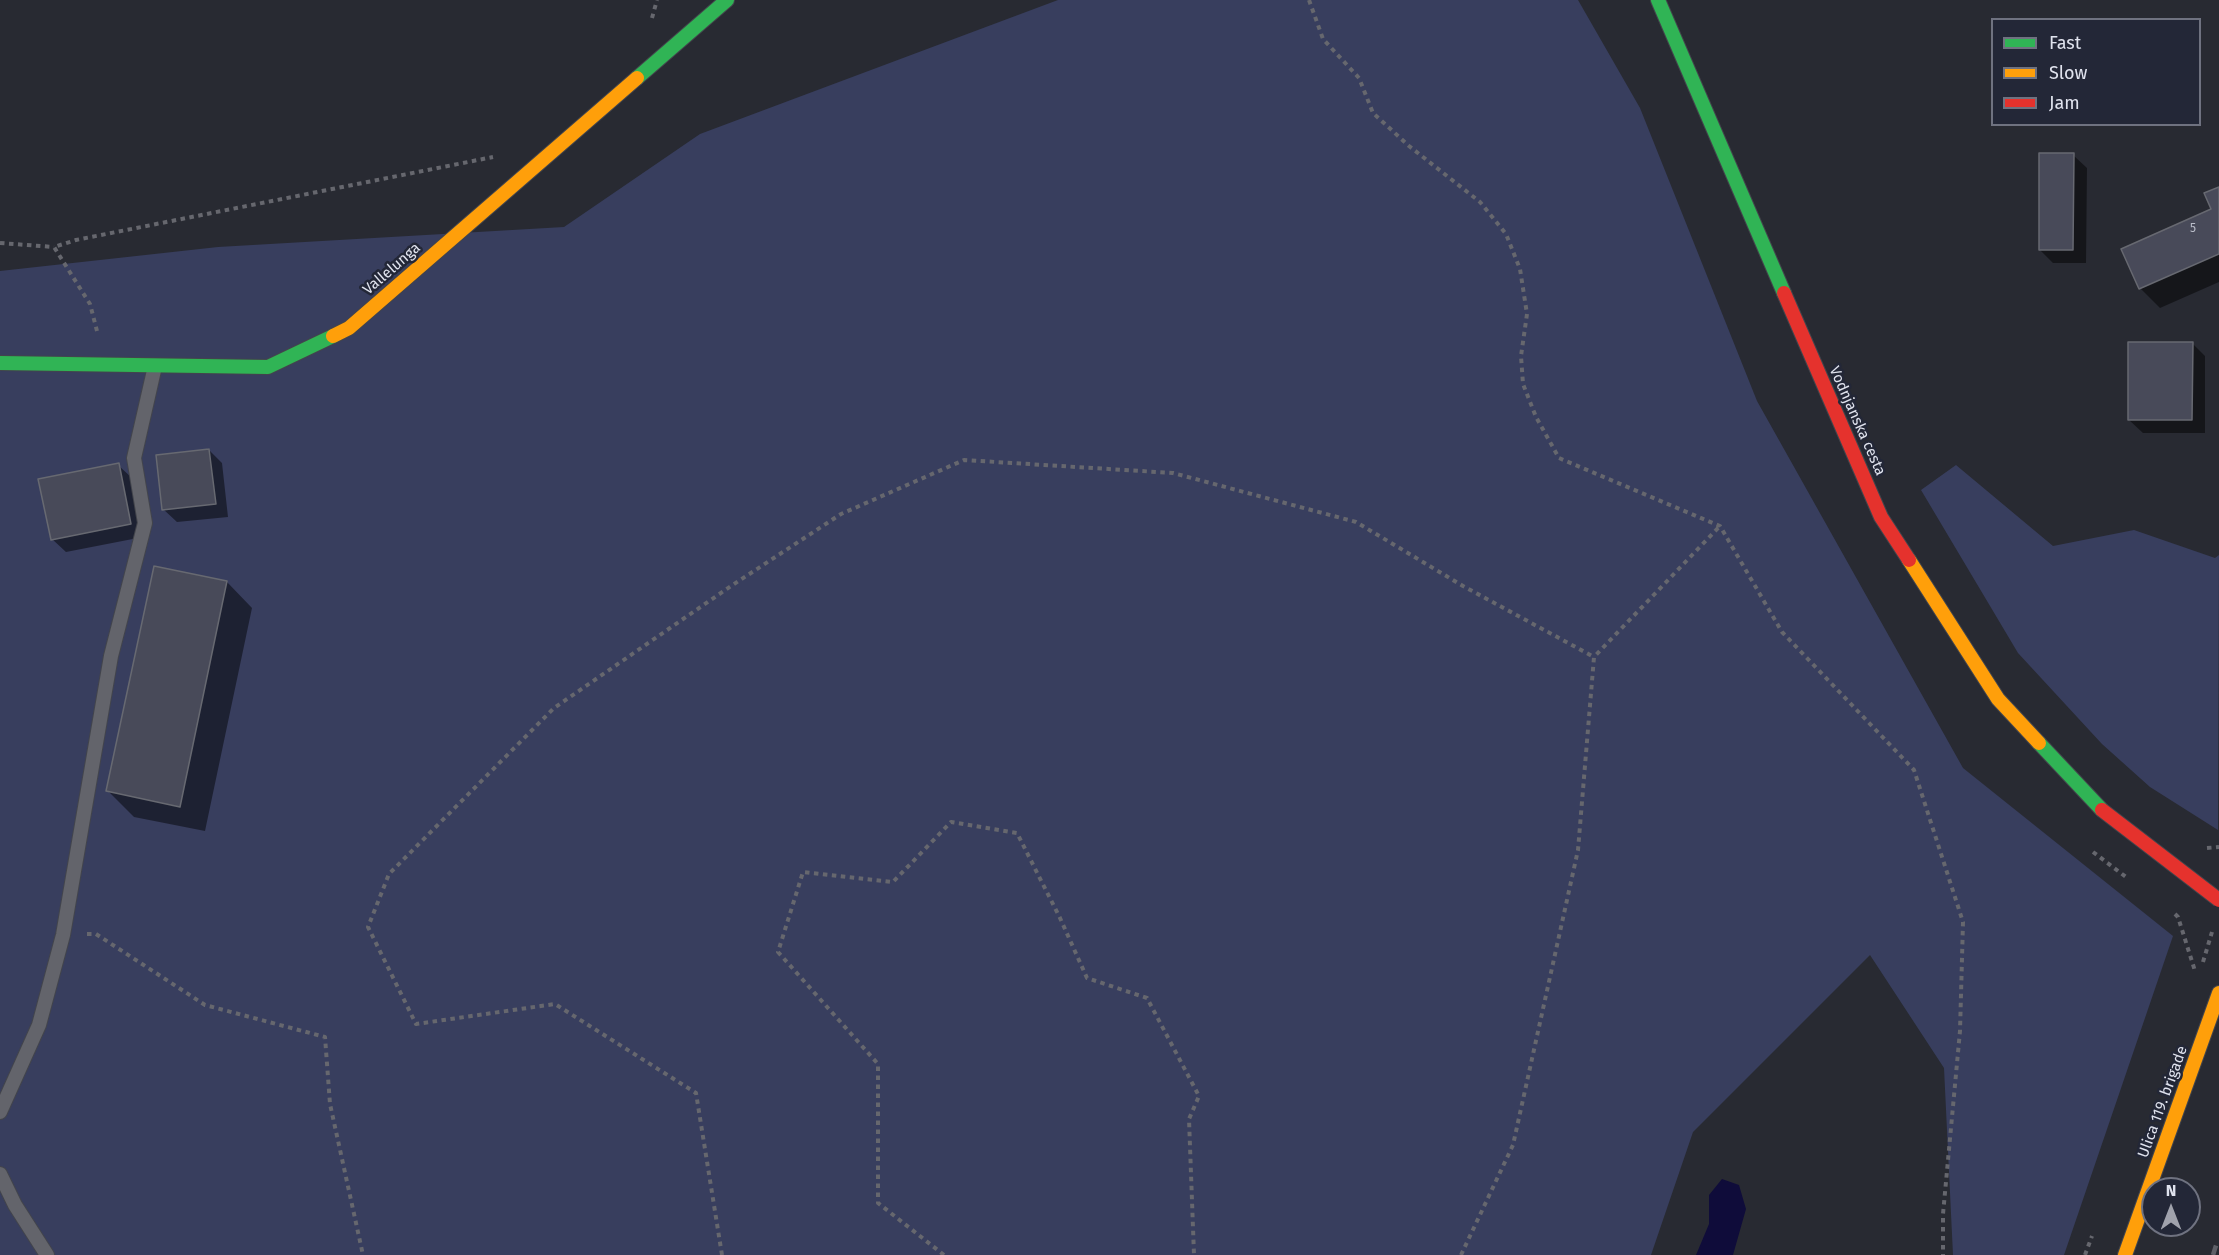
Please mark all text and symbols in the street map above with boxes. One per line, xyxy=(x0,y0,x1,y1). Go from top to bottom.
legend xyxy=(1991,18,2201,126)
text: Fast xyxy=(2049,32,2081,54)
text: Slow xyxy=(2049,62,2087,84)
text: Jam xyxy=(2049,92,2080,114)
house number: 5 xyxy=(2190,222,2196,236)
street label: Vallelunga xyxy=(360,239,424,299)
street label: Vodnjanska cesta xyxy=(1825,364,1889,478)
street label: Ulica 119. brigade xyxy=(2134,1044,2192,1160)
north arrow xyxy=(2141,1177,2201,1237)
text: N xyxy=(2166,1181,2176,1200)

